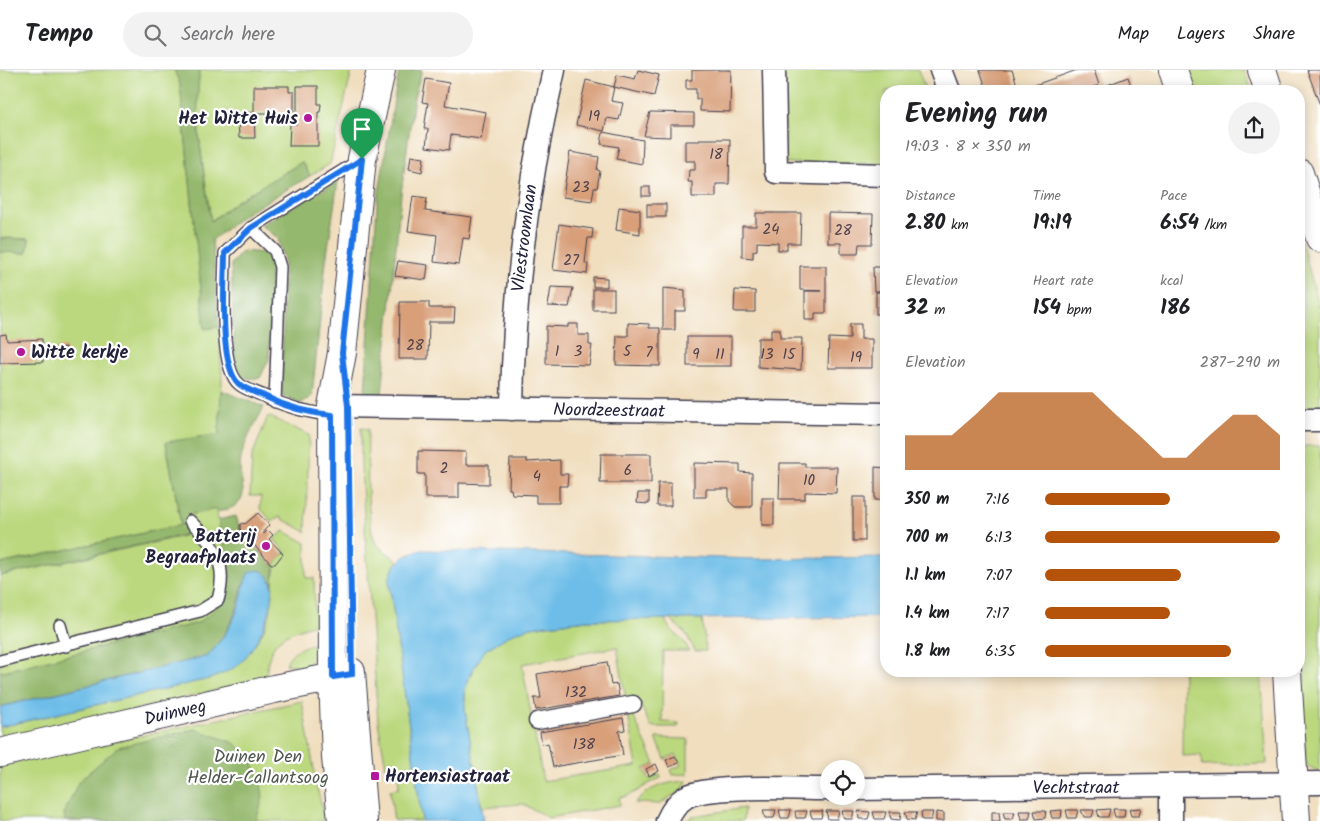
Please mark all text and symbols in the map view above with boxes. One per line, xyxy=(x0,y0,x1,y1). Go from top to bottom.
search box xyxy=(123,12,473,57)
text: Tempo xyxy=(25,15,93,54)
text: Search here xyxy=(181,20,275,50)
text: Map xyxy=(1118,20,1149,49)
text: Layers xyxy=(1177,20,1225,49)
text: Share xyxy=(1253,20,1295,49)
icon: search xyxy=(141,21,169,49)
text: Evening run xyxy=(905,92,1048,137)
button: share xyxy=(1228,102,1280,154)
place label: Het Witte Huis xyxy=(178,105,299,134)
house number: 19 xyxy=(588,105,601,129)
pin xyxy=(341,108,383,159)
marker: Het Witte Huis xyxy=(302,112,314,124)
icon: arrive xyxy=(348,115,376,143)
text: 19:03 · 8 × 350 m xyxy=(905,134,1031,159)
house number: 18 xyxy=(709,143,724,167)
house number: 23 xyxy=(572,176,590,200)
street label: Vliestroomlaan xyxy=(504,183,546,294)
text: Distance xyxy=(905,185,955,207)
text: Time xyxy=(1033,185,1061,207)
text: Pace xyxy=(1160,185,1187,207)
text: 2.80 xyxy=(905,207,945,240)
text: 19:19 xyxy=(1033,207,1072,240)
text: 6:54 xyxy=(1160,207,1199,240)
text: km xyxy=(945,214,969,236)
text: /km xyxy=(1199,214,1227,236)
house number: 24 xyxy=(763,218,779,242)
house number: 28 xyxy=(834,219,853,243)
house number: 27 xyxy=(563,249,580,273)
text: Elevation xyxy=(905,270,958,292)
text: Heart rate xyxy=(1033,270,1094,292)
text: kcal xyxy=(1160,270,1183,292)
text: 32 xyxy=(905,292,929,325)
text: 154 xyxy=(1033,292,1061,325)
text: 186 xyxy=(1160,292,1190,325)
text: m xyxy=(929,299,946,321)
text: bpm xyxy=(1061,299,1092,321)
house number: 28 xyxy=(406,334,425,358)
place label: Witte kerkje xyxy=(31,339,128,368)
house number: 1 xyxy=(555,340,560,364)
house number: 3 xyxy=(574,340,583,364)
house number: 5 xyxy=(623,340,632,364)
house number: 7 xyxy=(646,341,654,365)
house number: 9 xyxy=(692,343,700,367)
house number: 11 xyxy=(715,343,725,367)
house number: 13 xyxy=(760,343,774,367)
house number: 15 xyxy=(783,343,796,367)
marker: Witte kerkje xyxy=(15,346,27,358)
house number: 19 xyxy=(850,346,863,370)
text: Elevation xyxy=(905,350,966,375)
text: 287–290 m xyxy=(1200,350,1280,375)
street label: Noordzeestraat xyxy=(553,396,666,427)
house number: 2 xyxy=(440,457,448,481)
house number: 6 xyxy=(624,459,632,483)
house number: 4 xyxy=(533,465,541,489)
house number: 10 xyxy=(803,469,816,493)
text: 350 m xyxy=(905,487,949,512)
text: 7:16 xyxy=(985,487,1010,512)
place label: Batterij Begraafplaats xyxy=(145,523,257,573)
text: 700 m xyxy=(905,525,948,550)
text: 6:13 xyxy=(985,525,1012,550)
marker: Batterij Begraafplaats xyxy=(260,540,272,552)
text: 1.1 km xyxy=(905,563,946,588)
text: 7:07 xyxy=(985,563,1012,588)
text: 1.4 km xyxy=(905,601,950,626)
text: 7:17 xyxy=(985,601,1009,626)
text: 1.8 km xyxy=(905,639,950,664)
text: 6:35 xyxy=(985,639,1016,664)
house number: 132 xyxy=(565,681,587,705)
street label: Duinweg xyxy=(141,692,209,735)
house number: 138 xyxy=(573,733,596,757)
park label: Duinen Den Helder-Callantsoog xyxy=(187,743,329,793)
map controls xyxy=(820,760,865,805)
button: locate xyxy=(820,760,865,805)
place label: Hortensiastraat xyxy=(385,763,511,792)
marker: Hortensiastraat xyxy=(369,770,381,782)
street label: Vechtstraat xyxy=(1033,774,1120,803)

